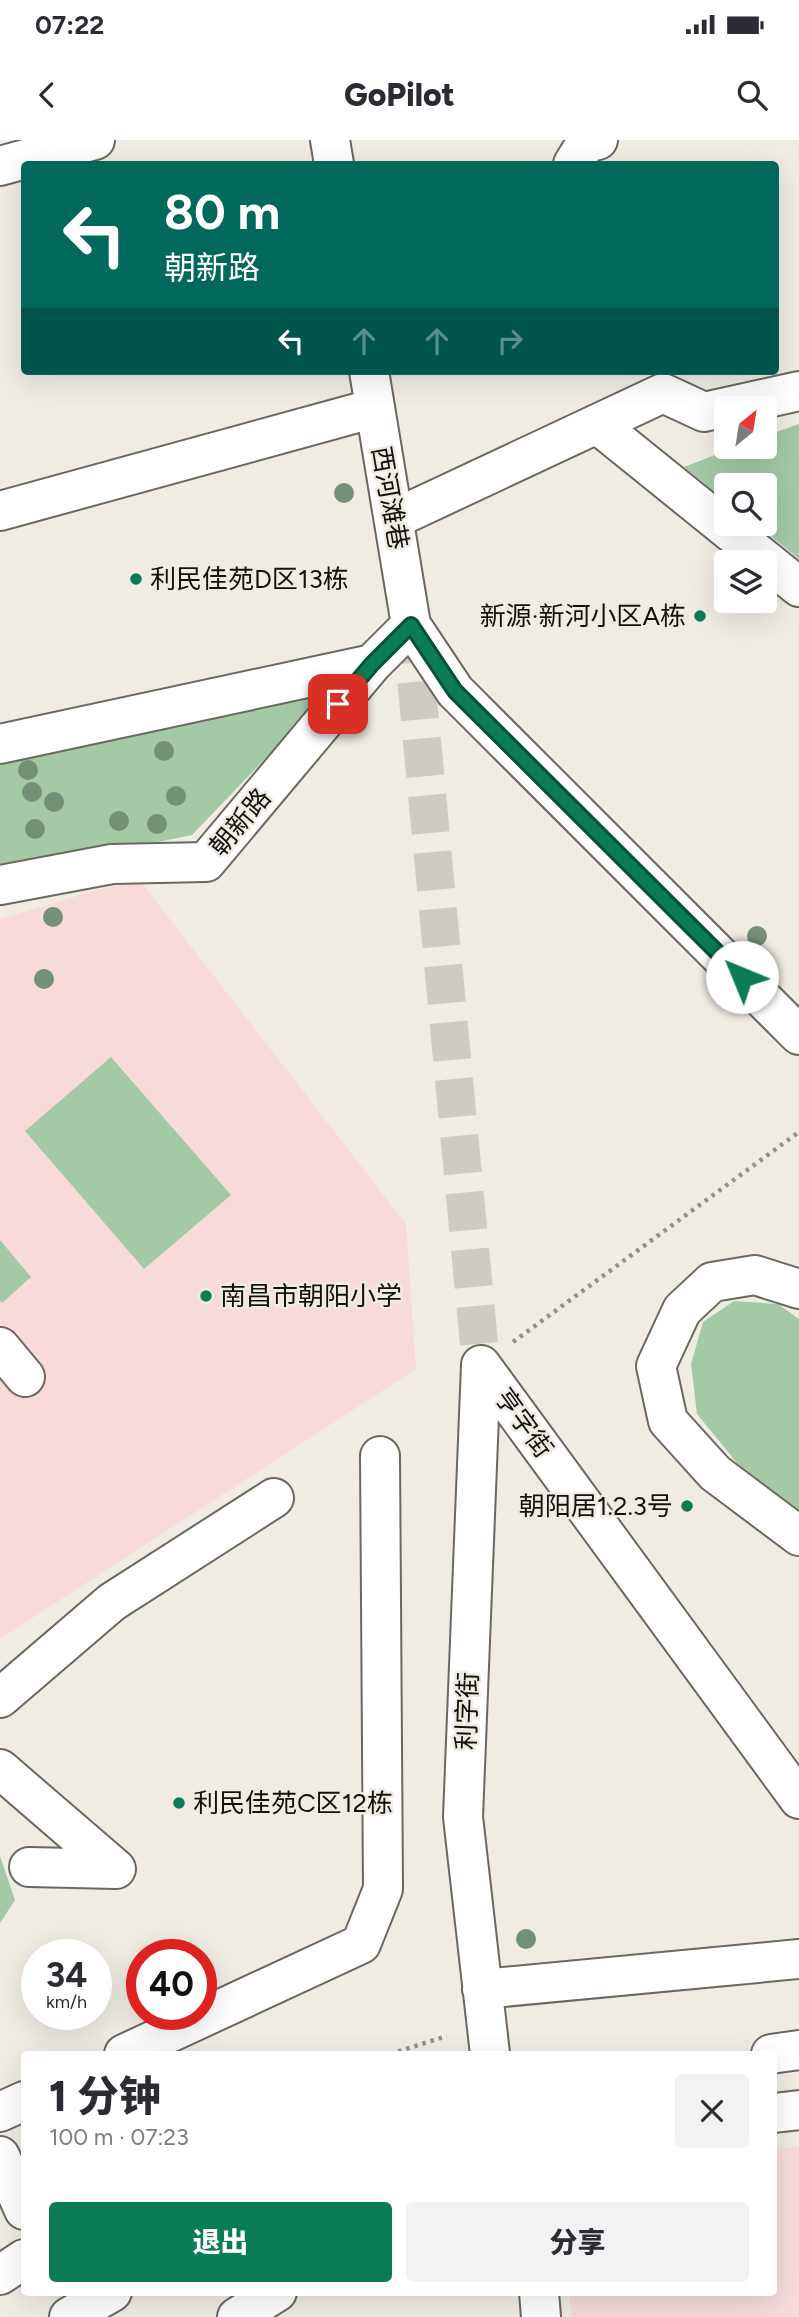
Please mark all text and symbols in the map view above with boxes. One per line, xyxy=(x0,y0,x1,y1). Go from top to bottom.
text: 07:22 xyxy=(35,9,104,41)
icon: back xyxy=(28,76,66,114)
text: GoPilot xyxy=(344,76,455,114)
icon: search xyxy=(733,76,771,114)
text: 80 m xyxy=(164,182,280,241)
icon: left xyxy=(49,189,140,280)
text: 朝新路 xyxy=(164,249,260,287)
icon: left xyxy=(272,322,310,360)
icon: ahead xyxy=(345,322,383,360)
icon: ahead xyxy=(418,322,456,360)
icon: right xyxy=(491,322,529,360)
north arrow xyxy=(714,396,777,458)
map controls xyxy=(714,396,777,613)
street label: 西河滩巷 xyxy=(365,444,415,552)
button: search xyxy=(714,473,777,536)
button: layers xyxy=(714,550,777,613)
place label: 利民佳苑D区13栋 xyxy=(150,563,349,595)
marker: 利民佳苑D区13栋 xyxy=(128,571,144,587)
place label: 新源·新河小区A栋 xyxy=(480,600,686,632)
marker: 新源·新河小区A栋 xyxy=(692,608,708,624)
pin xyxy=(308,674,368,734)
icon: arrive xyxy=(319,685,357,723)
street label: 朝新路 xyxy=(203,782,277,862)
position arrow xyxy=(705,940,779,1014)
place label: 南昌市朝阳小学 xyxy=(220,1280,402,1312)
marker: 南昌市朝阳小学 xyxy=(198,1288,214,1304)
street label: 亨字街 xyxy=(488,1382,560,1464)
place label: 朝阳居1.2.3号 xyxy=(519,1490,673,1522)
marker: 朝阳居1.2.3号 xyxy=(679,1498,695,1514)
street label: 利字街 xyxy=(450,1671,484,1751)
place label: 利民佳苑C区12栋 xyxy=(193,1787,393,1819)
marker: 利民佳苑C区12栋 xyxy=(171,1795,187,1811)
speed limit sign: 40 xyxy=(126,1939,217,2030)
text: 34 xyxy=(46,1954,87,1996)
text: km/h xyxy=(46,1991,87,2013)
text: 1 分钟 xyxy=(49,2071,161,2122)
button: close xyxy=(675,2074,749,2148)
text: 100 m · 07:23 xyxy=(49,2123,189,2151)
button: 退出 xyxy=(49,2202,392,2282)
button: 分享 xyxy=(406,2202,749,2282)

